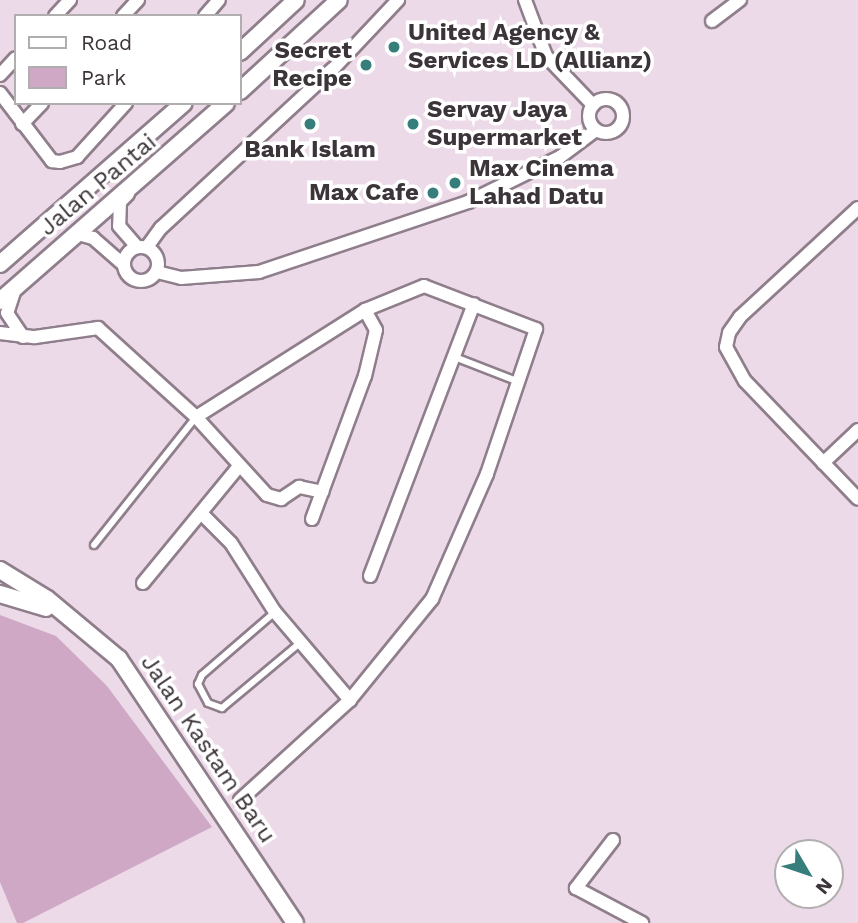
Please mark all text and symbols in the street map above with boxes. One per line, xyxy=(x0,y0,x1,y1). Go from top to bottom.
legend xyxy=(14,14,242,105)
place label: United Agency & Services LD (Allianz) xyxy=(408,19,652,75)
text: Road xyxy=(81,30,132,55)
place label: Secret Recipe xyxy=(272,37,352,93)
marker: United Agency & Services LD (Allianz) xyxy=(386,39,402,55)
marker: Secret Recipe xyxy=(358,57,374,73)
text: Park xyxy=(81,65,126,90)
place label: Servay Jaya Supermarket xyxy=(427,96,582,152)
marker: Bank Islam xyxy=(302,116,318,132)
marker: Servay Jaya Supermarket xyxy=(405,116,421,132)
street label: Jalan Pantai xyxy=(34,128,162,242)
place label: Bank Islam xyxy=(244,136,376,164)
place label: Max Cinema Lahad Datu xyxy=(469,155,614,211)
marker: Max Cinema Lahad Datu xyxy=(447,175,463,191)
place label: Max Cafe xyxy=(308,179,419,207)
marker: Max Cafe xyxy=(425,185,441,201)
street label: Jalan Kastam Baru xyxy=(134,649,282,849)
north arrow xyxy=(774,839,844,909)
text: N xyxy=(811,874,838,899)

